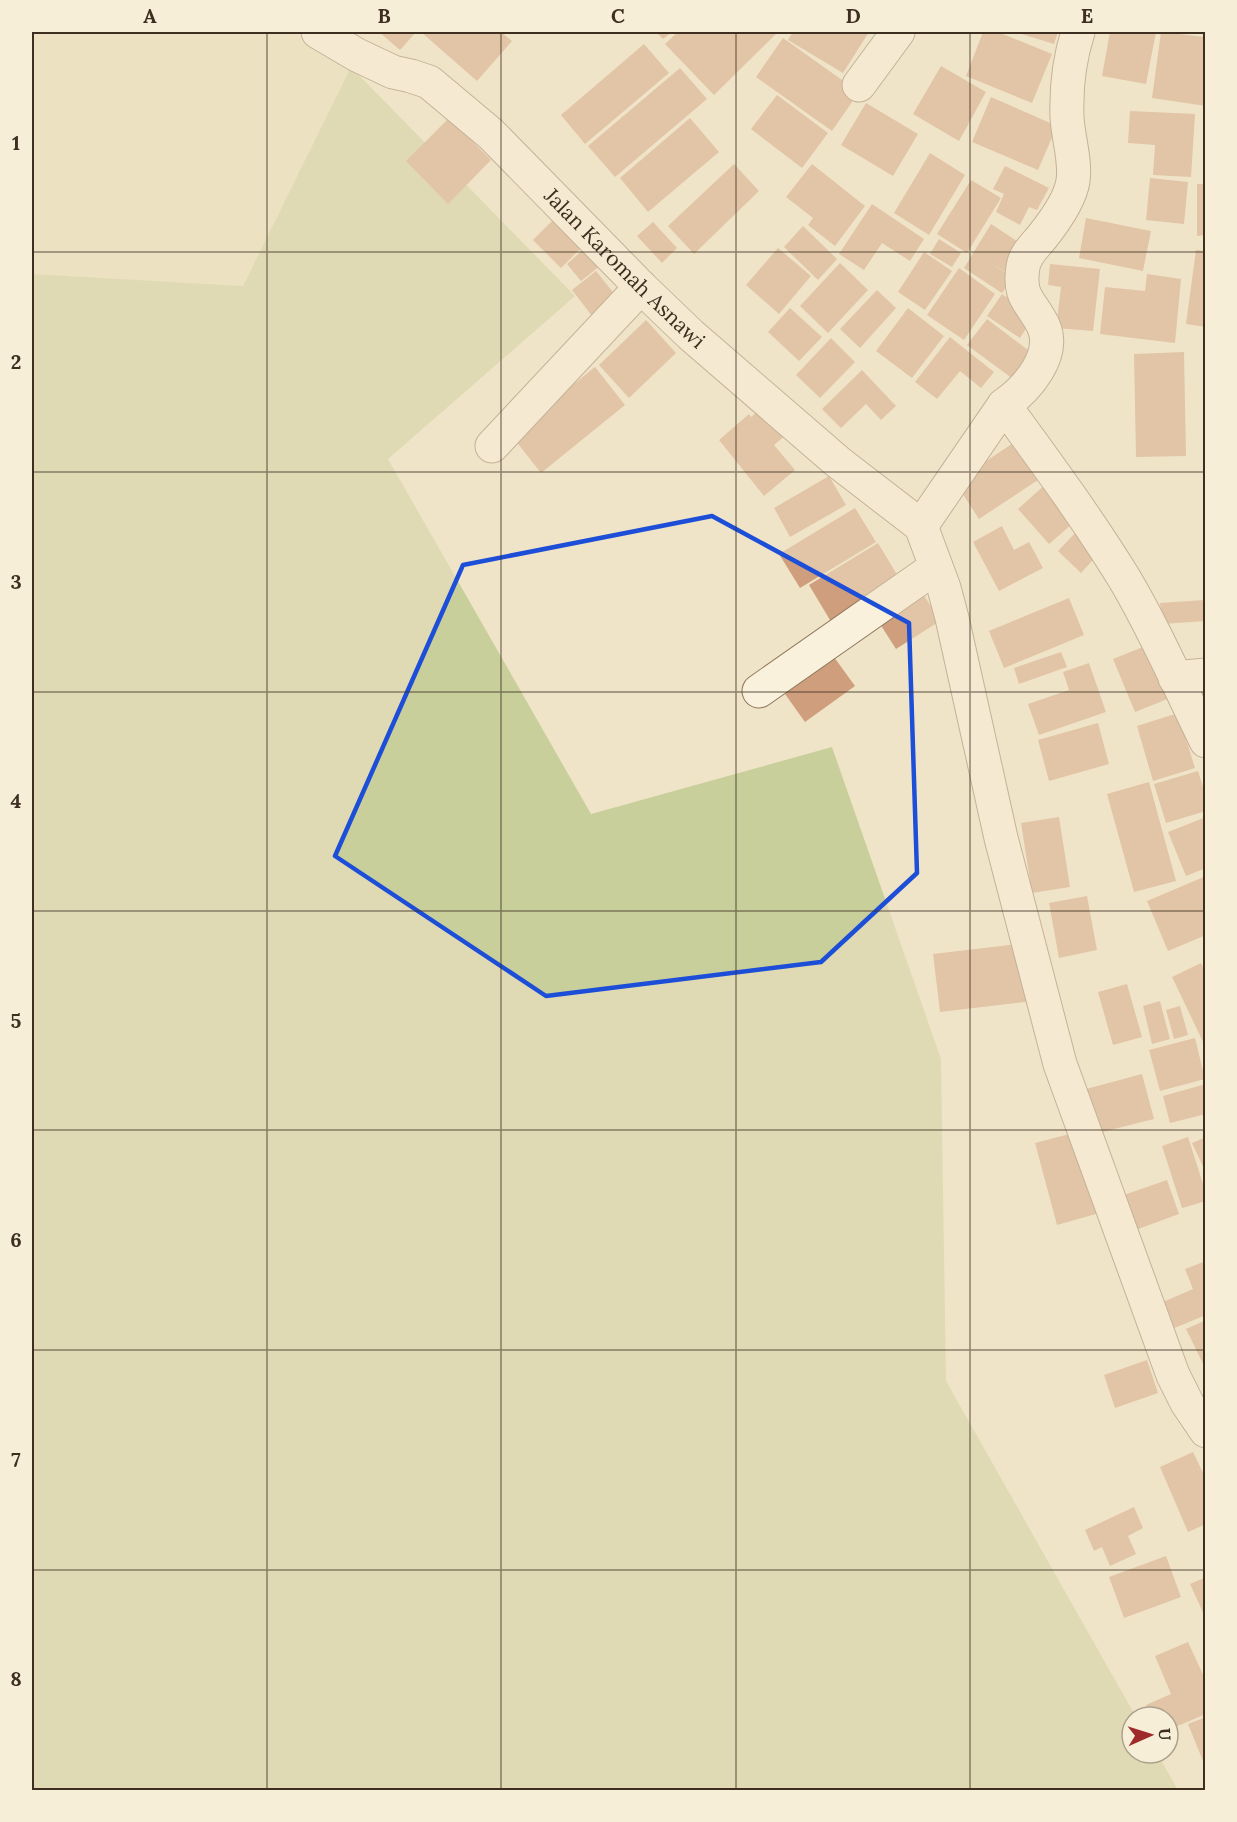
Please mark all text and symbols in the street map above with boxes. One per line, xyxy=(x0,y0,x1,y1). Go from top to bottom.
text: A xyxy=(143,3,157,28)
text: B xyxy=(377,3,391,28)
text: C xyxy=(611,3,625,28)
text: D xyxy=(845,3,861,28)
text: E xyxy=(1081,3,1093,28)
text: 1 xyxy=(12,130,20,155)
street label: Jalan Karomah Asnawi xyxy=(538,182,711,354)
text: 2 xyxy=(11,349,21,374)
text: 3 xyxy=(10,569,22,594)
text: 4 xyxy=(11,788,22,813)
text: 5 xyxy=(11,1008,22,1033)
text: 6 xyxy=(10,1227,22,1252)
text: 7 xyxy=(11,1447,21,1472)
text: 8 xyxy=(10,1666,22,1691)
north arrow xyxy=(1120,1705,1180,1765)
text: U xyxy=(1155,1728,1175,1741)

